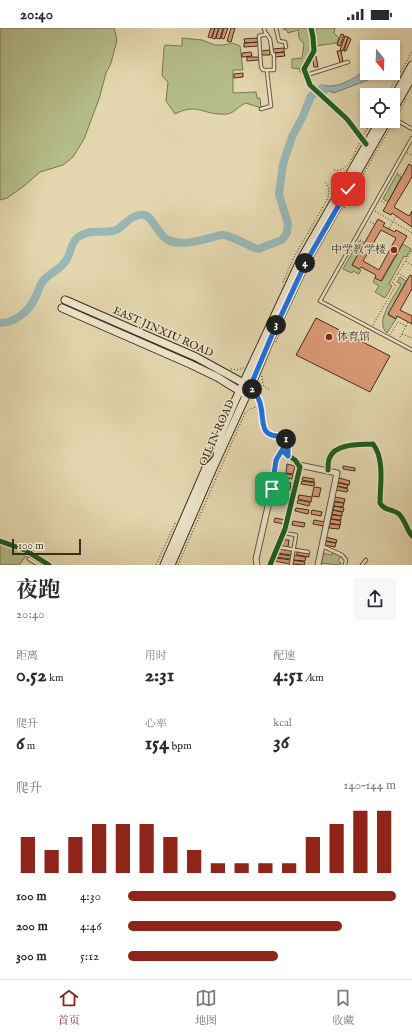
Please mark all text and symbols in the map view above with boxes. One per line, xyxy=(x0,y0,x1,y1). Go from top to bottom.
text: 20:40 xyxy=(20,5,53,24)
north arrow xyxy=(360,40,400,80)
map controls xyxy=(360,40,400,128)
button: locate xyxy=(360,88,400,128)
pin xyxy=(331,172,365,206)
icon: check xyxy=(337,178,359,200)
place label: 中学教学楼 xyxy=(331,243,386,257)
marker: 中学教学楼 xyxy=(389,245,399,255)
pin: 4 xyxy=(295,253,315,273)
text: 4 xyxy=(302,256,308,270)
street label: EAST JINXIU ROAD xyxy=(111,304,216,361)
pin: 3 xyxy=(266,315,286,335)
text: 3 xyxy=(274,318,278,332)
place label: 体育馆 xyxy=(337,330,370,344)
marker: 体育馆 xyxy=(324,332,334,342)
pin: 2 xyxy=(242,379,262,399)
text: 2 xyxy=(249,382,255,396)
street label: QILIN ROAD xyxy=(196,397,238,468)
pin: 1 xyxy=(276,429,296,449)
text: 1 xyxy=(284,432,288,446)
pin xyxy=(255,472,289,506)
icon: arrive xyxy=(261,478,283,500)
scale bar xyxy=(12,537,81,556)
text: 100 m xyxy=(18,539,44,553)
text: 夜跑 xyxy=(16,577,60,605)
button: share xyxy=(354,578,396,620)
text: 20:40 xyxy=(16,606,45,623)
text: 距离 xyxy=(16,649,38,663)
text: 用时 xyxy=(145,649,167,663)
text: 配速 xyxy=(273,649,295,663)
text: 0.52 xyxy=(16,663,47,688)
text: 2:31 xyxy=(145,663,174,688)
text: 4:51 xyxy=(273,663,303,688)
text: km xyxy=(47,671,63,685)
text: /km xyxy=(303,671,324,685)
text: kcal xyxy=(273,716,292,730)
text: 爬升 xyxy=(16,717,38,731)
text: 心率 xyxy=(145,717,167,731)
text: 36 xyxy=(273,730,289,755)
text: 6 xyxy=(16,731,24,756)
text: 154 xyxy=(145,731,169,756)
text: m xyxy=(24,739,35,753)
text: bpm xyxy=(169,739,192,753)
text: 140–144 m xyxy=(344,777,396,794)
text: 爬升 xyxy=(16,780,42,797)
text: 100 m xyxy=(16,888,46,905)
text: 4:30 xyxy=(80,888,101,905)
text: 200 m xyxy=(16,918,48,935)
text: 4:46 xyxy=(80,918,102,935)
text: 300 m xyxy=(16,948,47,965)
text: 5:12 xyxy=(80,948,99,965)
tab: 首页 xyxy=(58,987,80,1028)
tab: 地图 xyxy=(195,987,217,1028)
tab: 收藏 xyxy=(332,987,354,1028)

